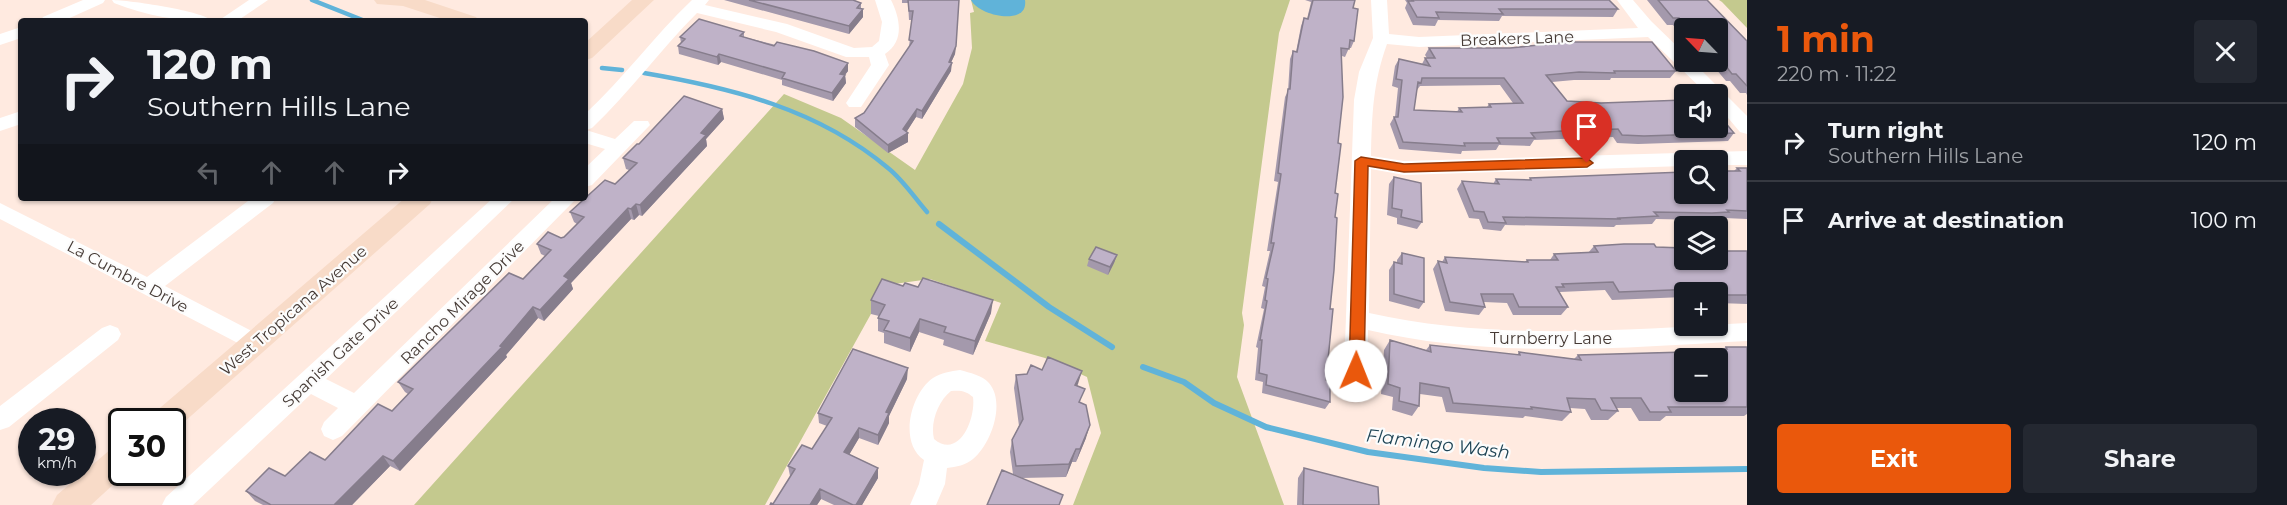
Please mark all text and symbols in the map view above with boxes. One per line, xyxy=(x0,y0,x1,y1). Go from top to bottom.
text: 1 min xyxy=(1777,17,1875,61)
north arrow xyxy=(1674,18,1728,72)
map controls xyxy=(1674,18,1728,402)
button: close xyxy=(2194,20,2257,83)
street label: Breakers Lane xyxy=(1460,27,1574,50)
text: 120 m xyxy=(147,38,273,90)
icon: right xyxy=(48,42,126,120)
text: 220 m · 11:22 xyxy=(1777,62,1896,86)
button: sound xyxy=(1674,84,1728,138)
text: Southern Hills Lane xyxy=(147,90,411,123)
pin xyxy=(1561,101,1612,163)
icon: arrive xyxy=(1570,110,1603,143)
text: Turn right xyxy=(1828,117,1943,144)
icon: right xyxy=(1777,126,1810,159)
text: 120 m xyxy=(2193,129,2257,156)
text: Southern Hills Lane xyxy=(1828,144,2023,168)
button: search xyxy=(1674,150,1728,204)
icon: left xyxy=(192,156,225,189)
icon: ahead xyxy=(255,156,288,189)
icon: ahead xyxy=(318,156,351,189)
icon: right xyxy=(381,156,414,189)
icon: arrive xyxy=(1777,204,1810,237)
text: Arrive at destination xyxy=(1828,207,2064,234)
text: 100 m xyxy=(2191,207,2257,234)
button: layers xyxy=(1674,216,1728,270)
street label: La Cumbre Drive xyxy=(64,236,192,316)
street label: Rancho Mirage Drive xyxy=(397,237,528,368)
street label: West Tropicana Avenue xyxy=(216,241,371,379)
button: + xyxy=(1674,282,1728,336)
street label: Spanish Gate Drive xyxy=(278,294,402,411)
street label: Turnberry Lane xyxy=(1490,329,1612,348)
position arrow xyxy=(1324,339,1388,403)
button: − xyxy=(1674,348,1728,402)
speed limit sign: 30 xyxy=(108,408,186,486)
text: 29 xyxy=(39,421,75,458)
water label: Flamingo Wash xyxy=(1365,424,1511,464)
button: Exit xyxy=(1777,424,2011,493)
button: Share xyxy=(2023,424,2257,493)
text: km/h xyxy=(37,453,77,472)

